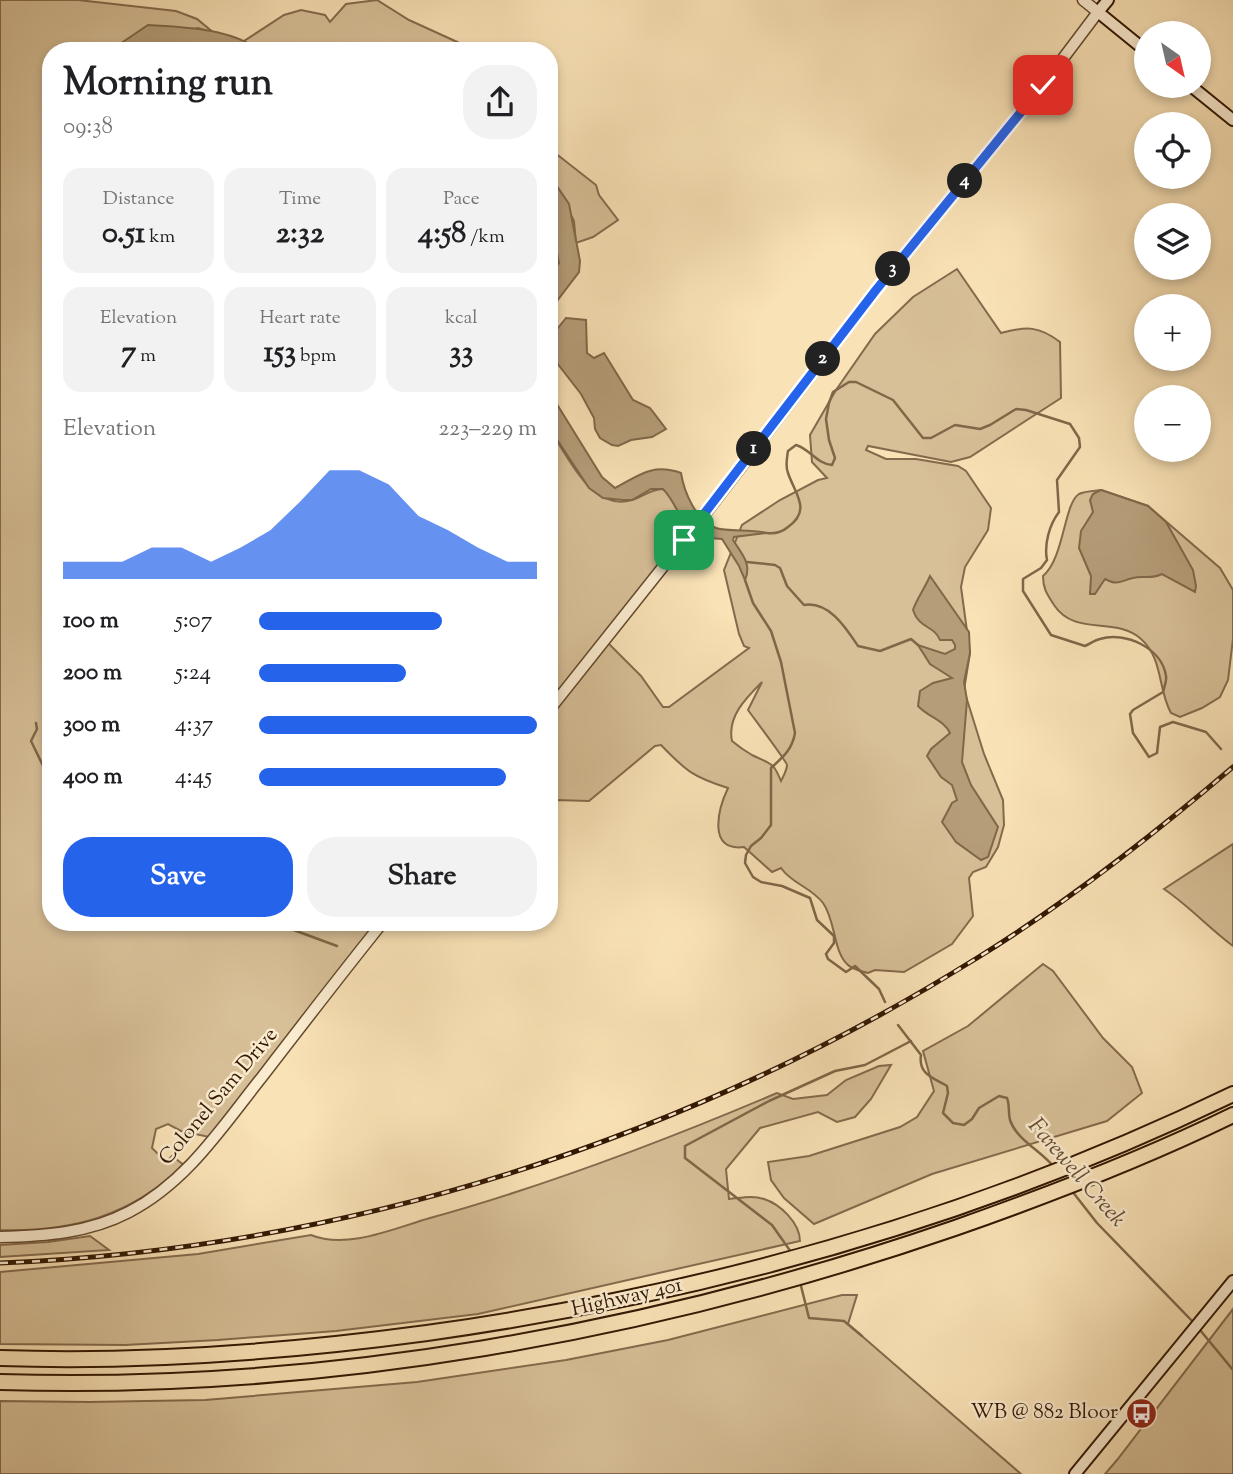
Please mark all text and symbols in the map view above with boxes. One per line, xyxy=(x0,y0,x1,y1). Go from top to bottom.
north arrow xyxy=(1134,21,1211,98)
map controls xyxy=(1134,21,1211,462)
pin xyxy=(1013,55,1073,115)
text: Morning run xyxy=(63,58,273,112)
button: share xyxy=(463,65,537,139)
icon: check xyxy=(1024,66,1062,104)
text: 09:38 xyxy=(63,111,113,144)
button: locate xyxy=(1134,112,1211,189)
pin: 4 xyxy=(948,164,982,198)
text: 4 xyxy=(960,167,969,194)
text: Distance xyxy=(103,186,174,213)
text: Time xyxy=(279,186,321,213)
text: Pace xyxy=(443,186,480,213)
button: layers xyxy=(1134,203,1211,280)
text: 0.51 xyxy=(102,213,145,256)
text: 2:32 xyxy=(276,213,324,256)
text: 4:58 xyxy=(418,213,466,256)
text: km xyxy=(145,224,175,251)
text: /km xyxy=(466,224,505,251)
pin: 3 xyxy=(876,252,910,286)
text: 3 xyxy=(889,255,896,282)
button: + xyxy=(1134,294,1211,371)
text: Elevation xyxy=(100,305,177,332)
text: Heart rate xyxy=(259,305,341,332)
text: kcal xyxy=(445,305,478,332)
text: 7 xyxy=(121,332,136,375)
text: 153 xyxy=(263,332,296,375)
text: 33 xyxy=(449,332,473,375)
pin: 2 xyxy=(806,342,840,376)
text: m xyxy=(136,343,156,370)
text: bpm xyxy=(296,343,337,370)
text: 2 xyxy=(818,345,827,372)
button: − xyxy=(1134,385,1211,462)
text: Elevation xyxy=(63,413,156,446)
text: 223–229 m xyxy=(438,413,537,446)
pin: 1 xyxy=(736,432,772,466)
text: 1 xyxy=(750,435,757,462)
pin xyxy=(654,510,714,570)
icon: arrive xyxy=(665,521,703,559)
text: 100 m xyxy=(63,605,119,638)
text: 5:07 xyxy=(175,605,212,638)
text: 200 m xyxy=(63,657,122,690)
text: 5:24 xyxy=(175,657,211,690)
text: 300 m xyxy=(63,709,120,742)
text: 4:37 xyxy=(175,709,213,742)
text: 400 m xyxy=(63,761,123,794)
text: 4:45 xyxy=(175,761,212,794)
button: Save xyxy=(63,837,293,917)
button: Share xyxy=(307,837,537,917)
street label: Colonel Sam Drive xyxy=(152,1022,286,1172)
water label: Farewell Creek xyxy=(1019,1111,1133,1235)
street label: Highway 401 xyxy=(568,1271,686,1325)
bus stop icon: WB @ 882 Bloor xyxy=(1124,1396,1158,1430)
place label: WB @ 882 Bloor xyxy=(971,1398,1118,1428)

